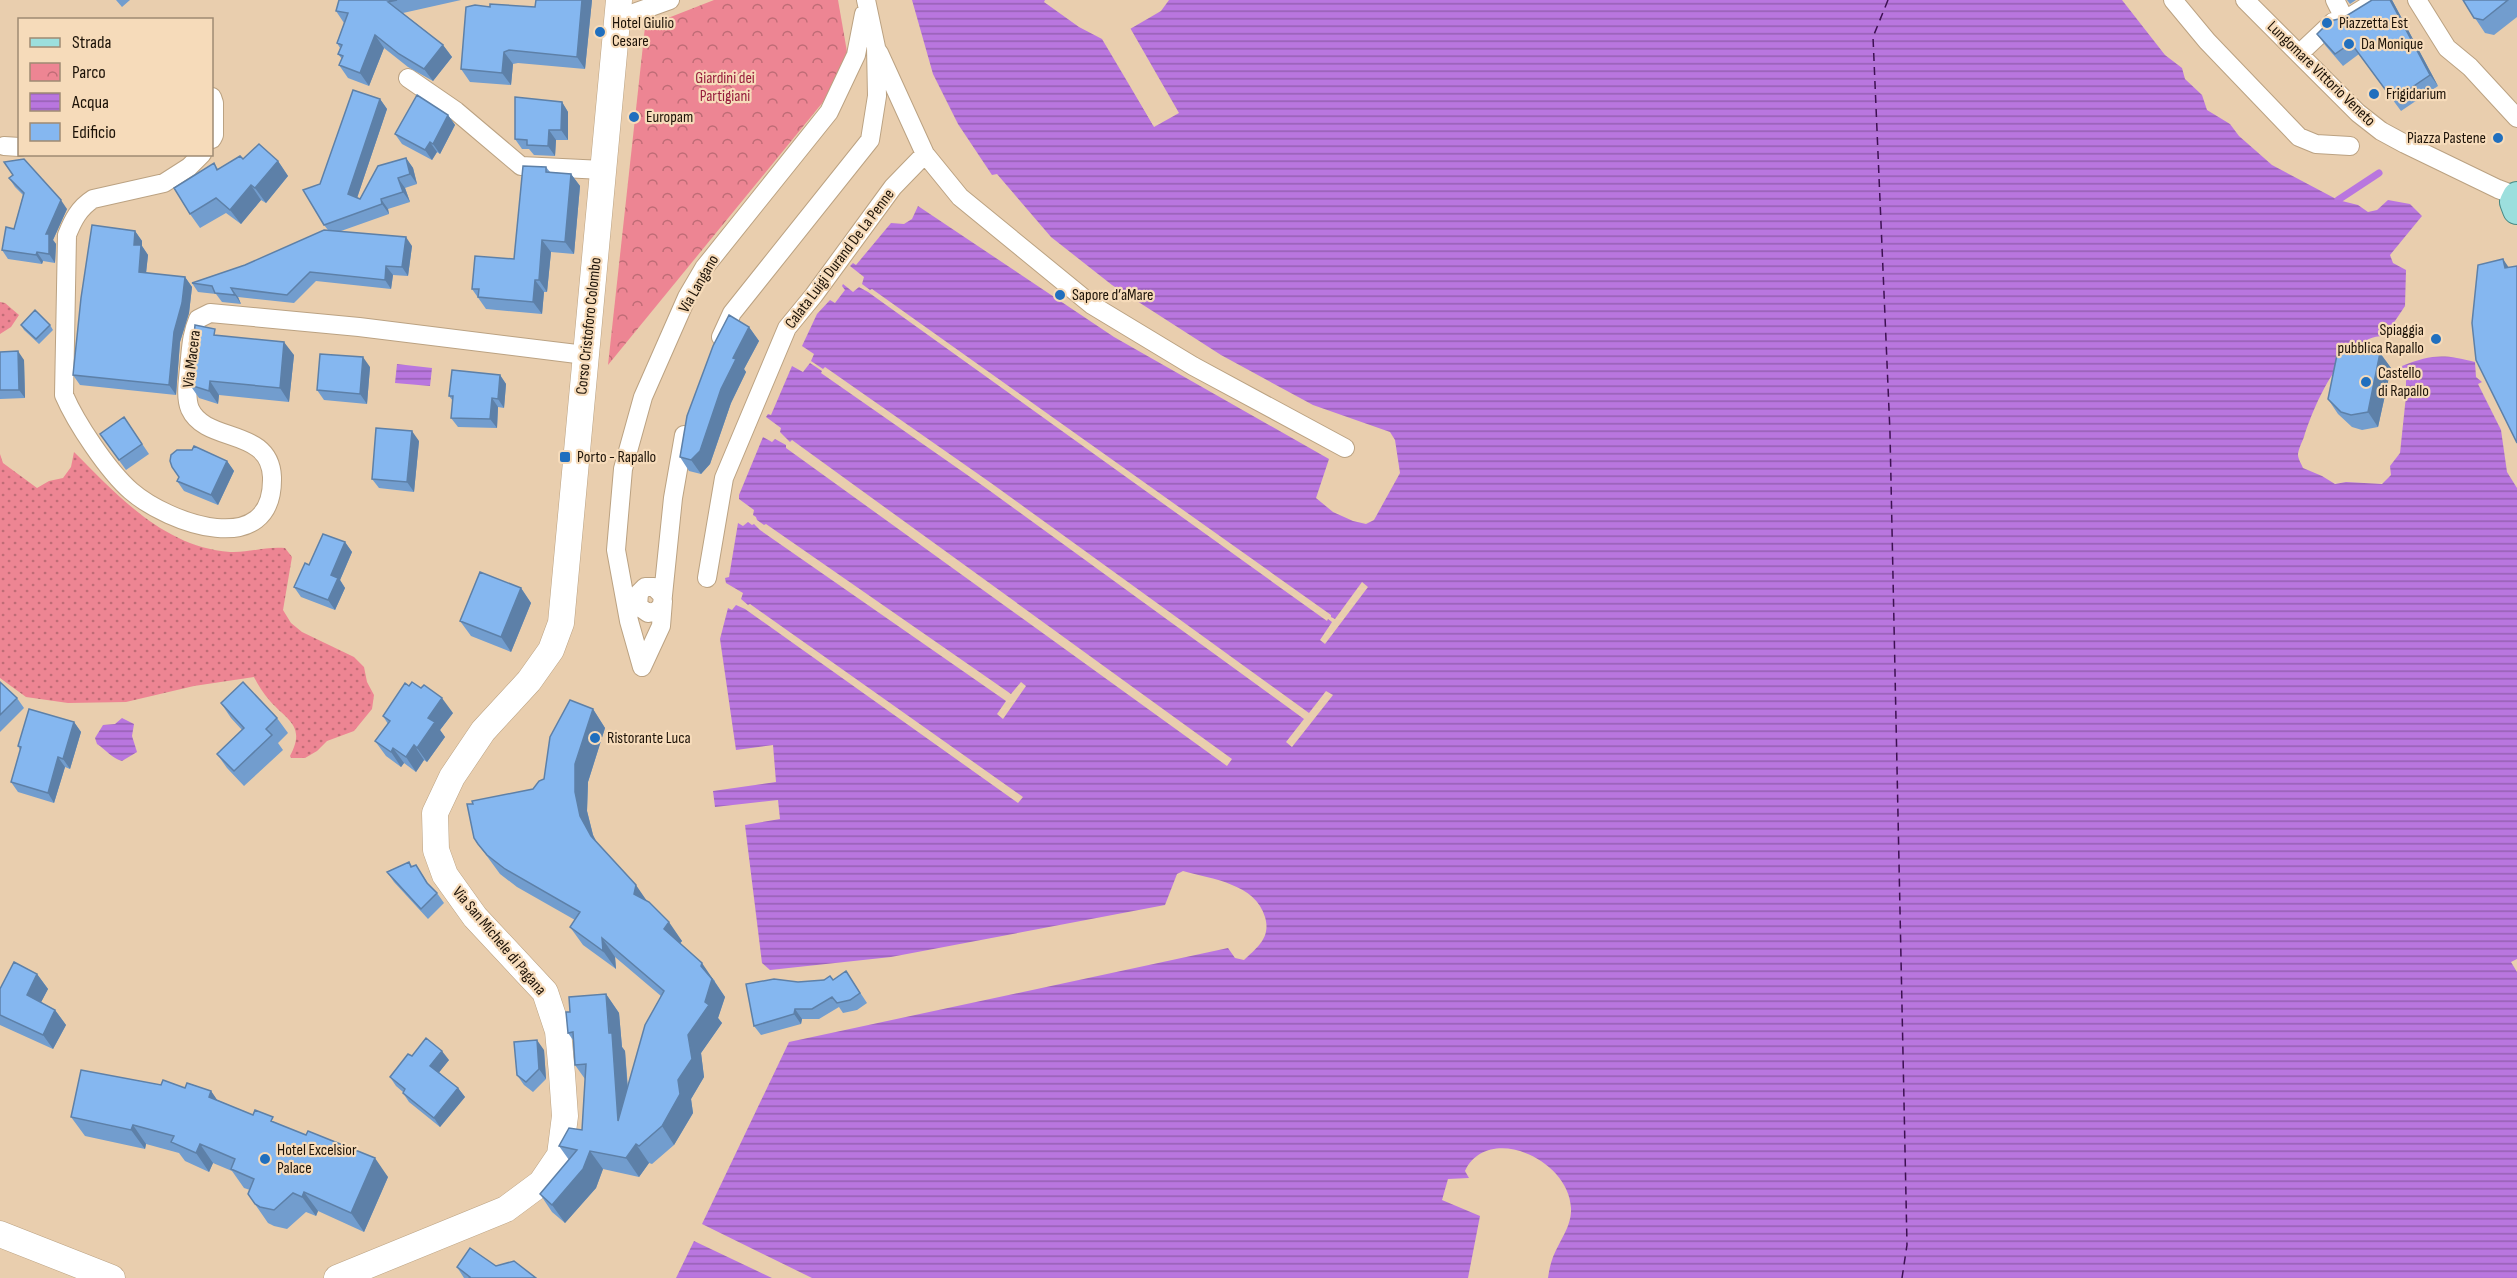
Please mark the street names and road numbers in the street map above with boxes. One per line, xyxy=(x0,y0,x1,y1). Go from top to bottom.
street label: Lungomare Vittorio Veneto xyxy=(2263,17,2379,131)
street label: Calata Luigi Durand De La Penne xyxy=(781,186,899,332)
street label: Via Langano xyxy=(675,252,723,316)
street label: Corso Cristoforo Colombo xyxy=(572,257,606,395)
street label: Via Macera xyxy=(179,329,205,389)
street label: Via San Michele di Pagana xyxy=(448,883,550,999)

